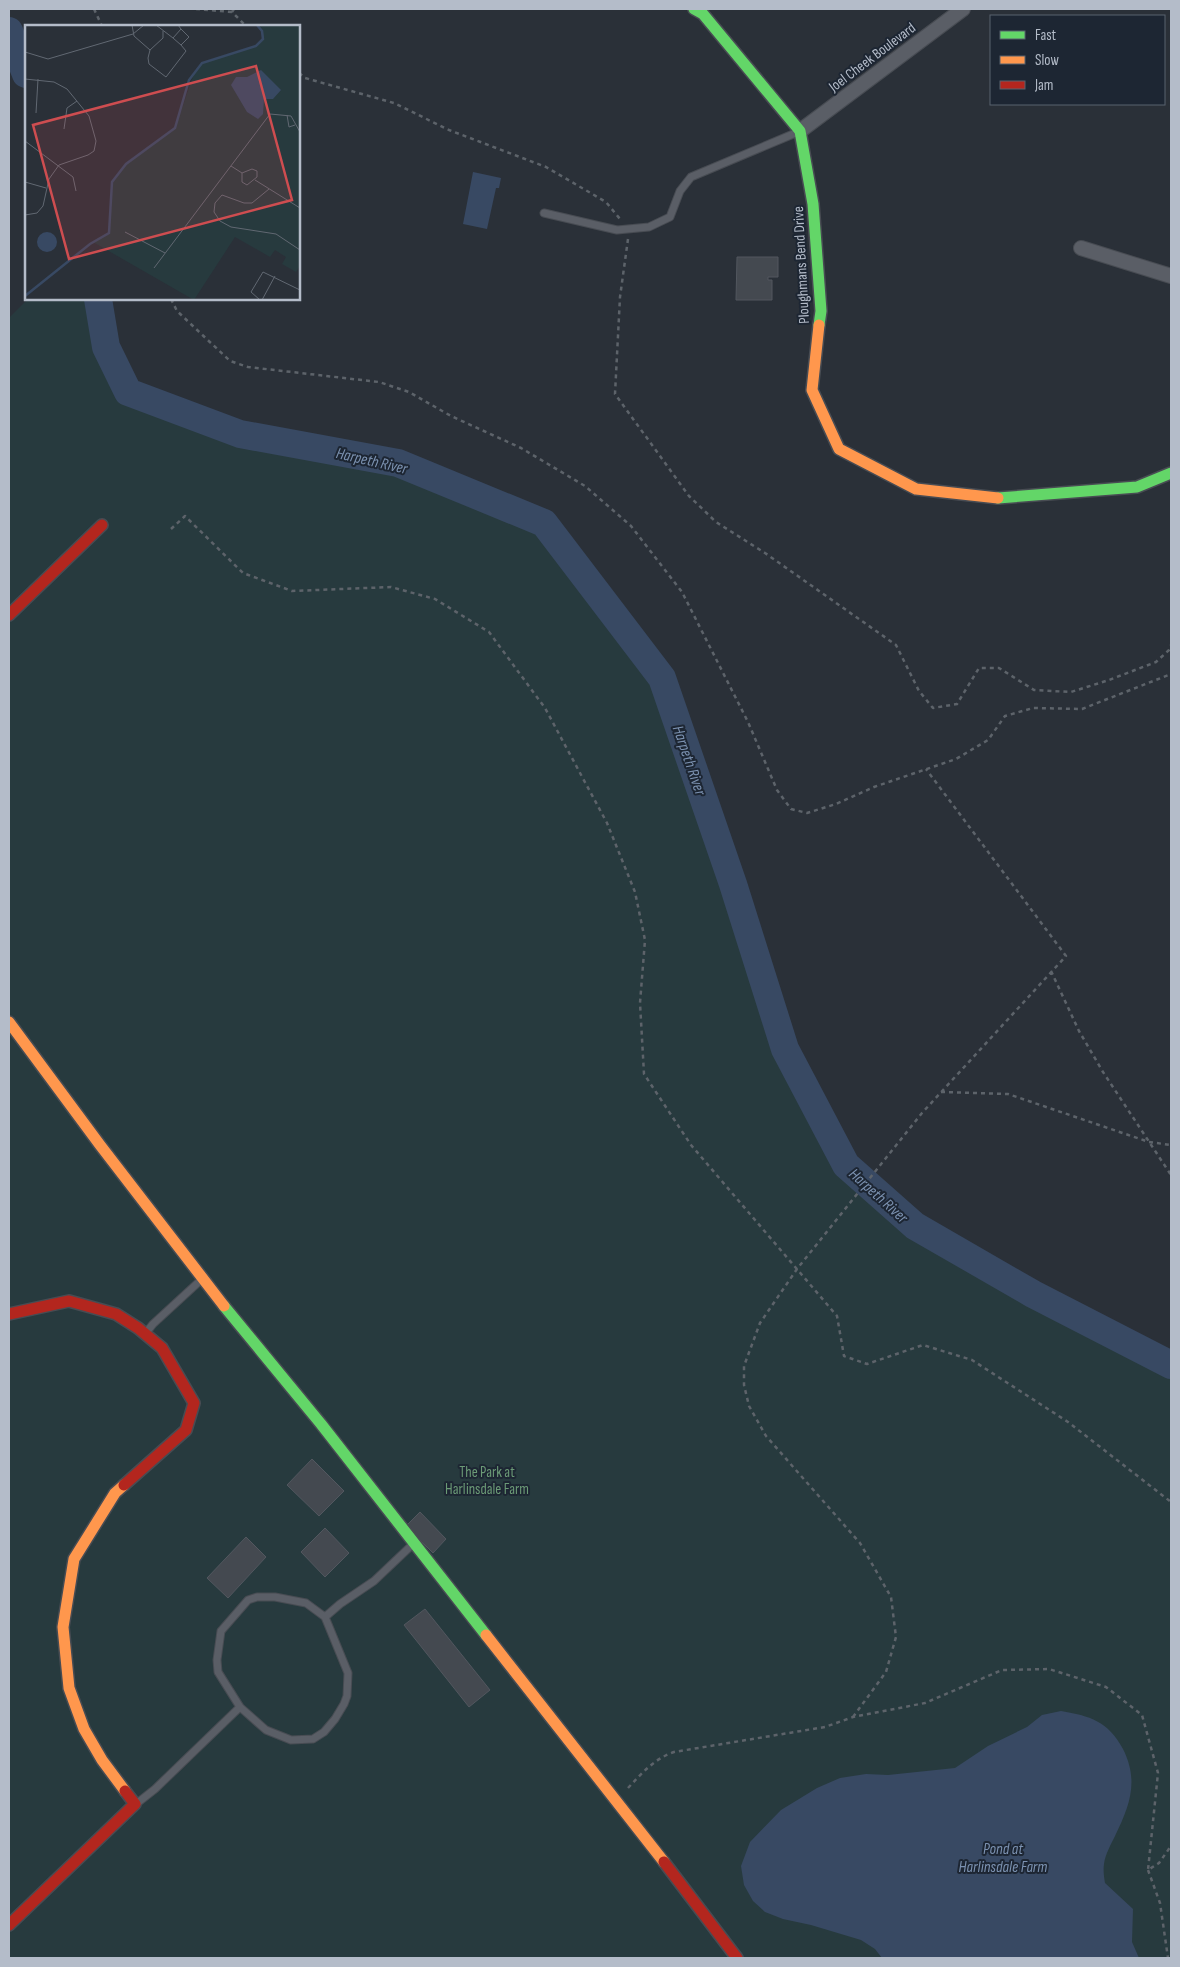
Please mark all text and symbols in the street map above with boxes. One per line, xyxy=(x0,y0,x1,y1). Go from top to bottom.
legend xyxy=(990,15,1165,105)
street label: Joel Cheek Boulevard xyxy=(824,19,920,97)
inset map xyxy=(25,25,300,300)
text: Fast xyxy=(1035,26,1057,45)
text: Slow xyxy=(1035,51,1059,70)
text: Jam xyxy=(1034,76,1053,95)
street label: Ploughmans Bend Drive xyxy=(789,206,814,324)
water label: Harpeth River xyxy=(334,444,410,479)
water label: Harpeth River xyxy=(668,723,710,798)
water label: Harpeth River xyxy=(845,1165,912,1228)
park label: The Park at Harlinsdale Farm xyxy=(445,1463,529,1499)
water label: Pond at Harlinsdale Farm xyxy=(959,1840,1047,1877)

